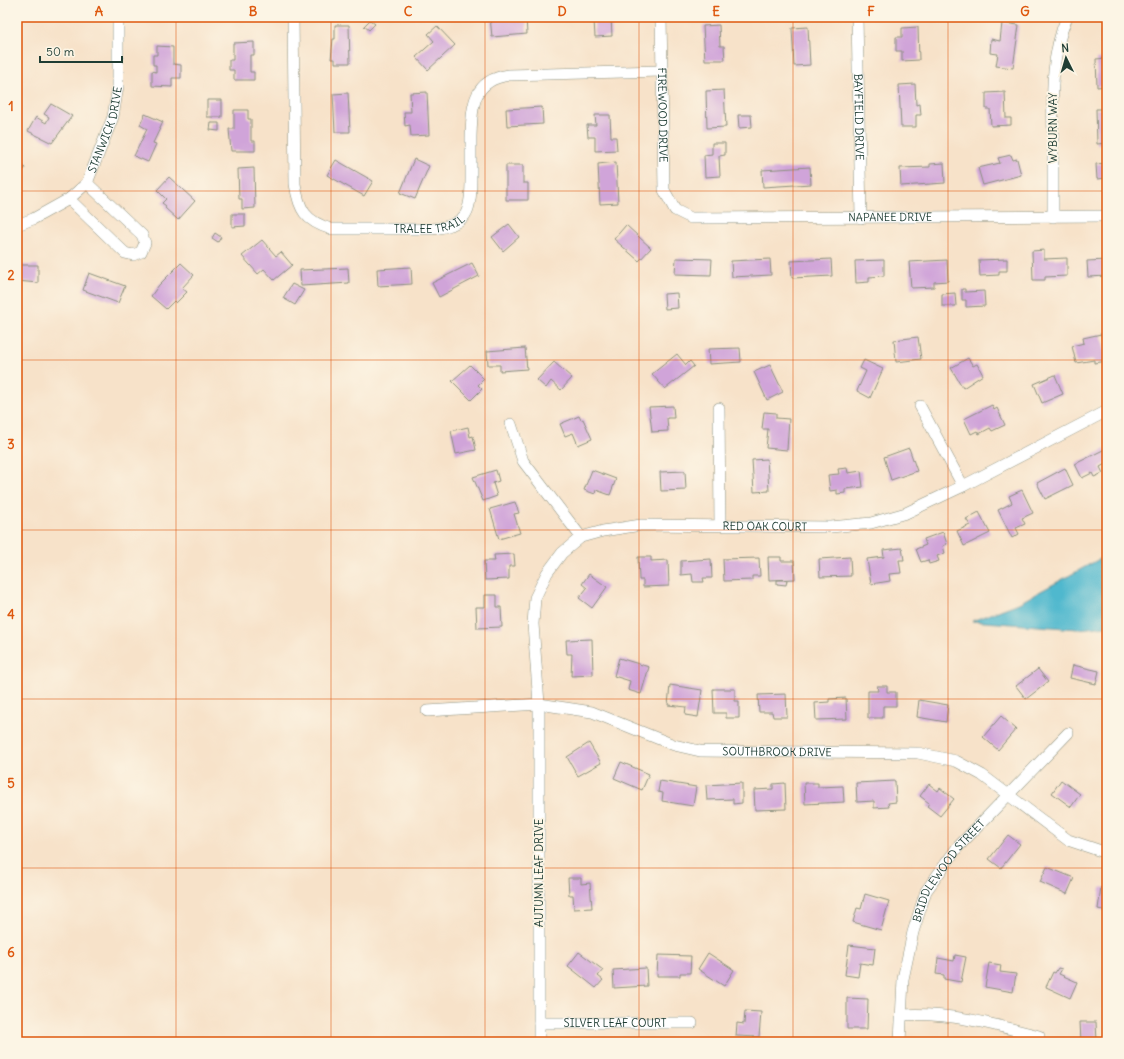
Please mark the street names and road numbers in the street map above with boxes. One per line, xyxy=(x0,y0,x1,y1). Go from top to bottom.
street label: FIREWOOD DRIVE xyxy=(655,67,671,163)
street label: BAYFIELD DRIVE xyxy=(851,73,867,161)
street label: STANWICK DRIVE xyxy=(85,85,125,175)
street label: WYBURN WAY xyxy=(1046,93,1060,163)
street label: NAPANEE DRIVE xyxy=(848,210,932,224)
street label: TRALEE TRAIL xyxy=(394,212,467,236)
street label: RED OAK COURT xyxy=(723,519,807,534)
street label: SOUTHBROOK DRIVE xyxy=(722,744,832,759)
street label: BRIDDLEWOOD STREET xyxy=(910,816,988,924)
street label: AUTUMN LEAF DRIVE xyxy=(532,819,546,927)
street label: SILVER LEAF COURT xyxy=(564,1016,667,1030)

